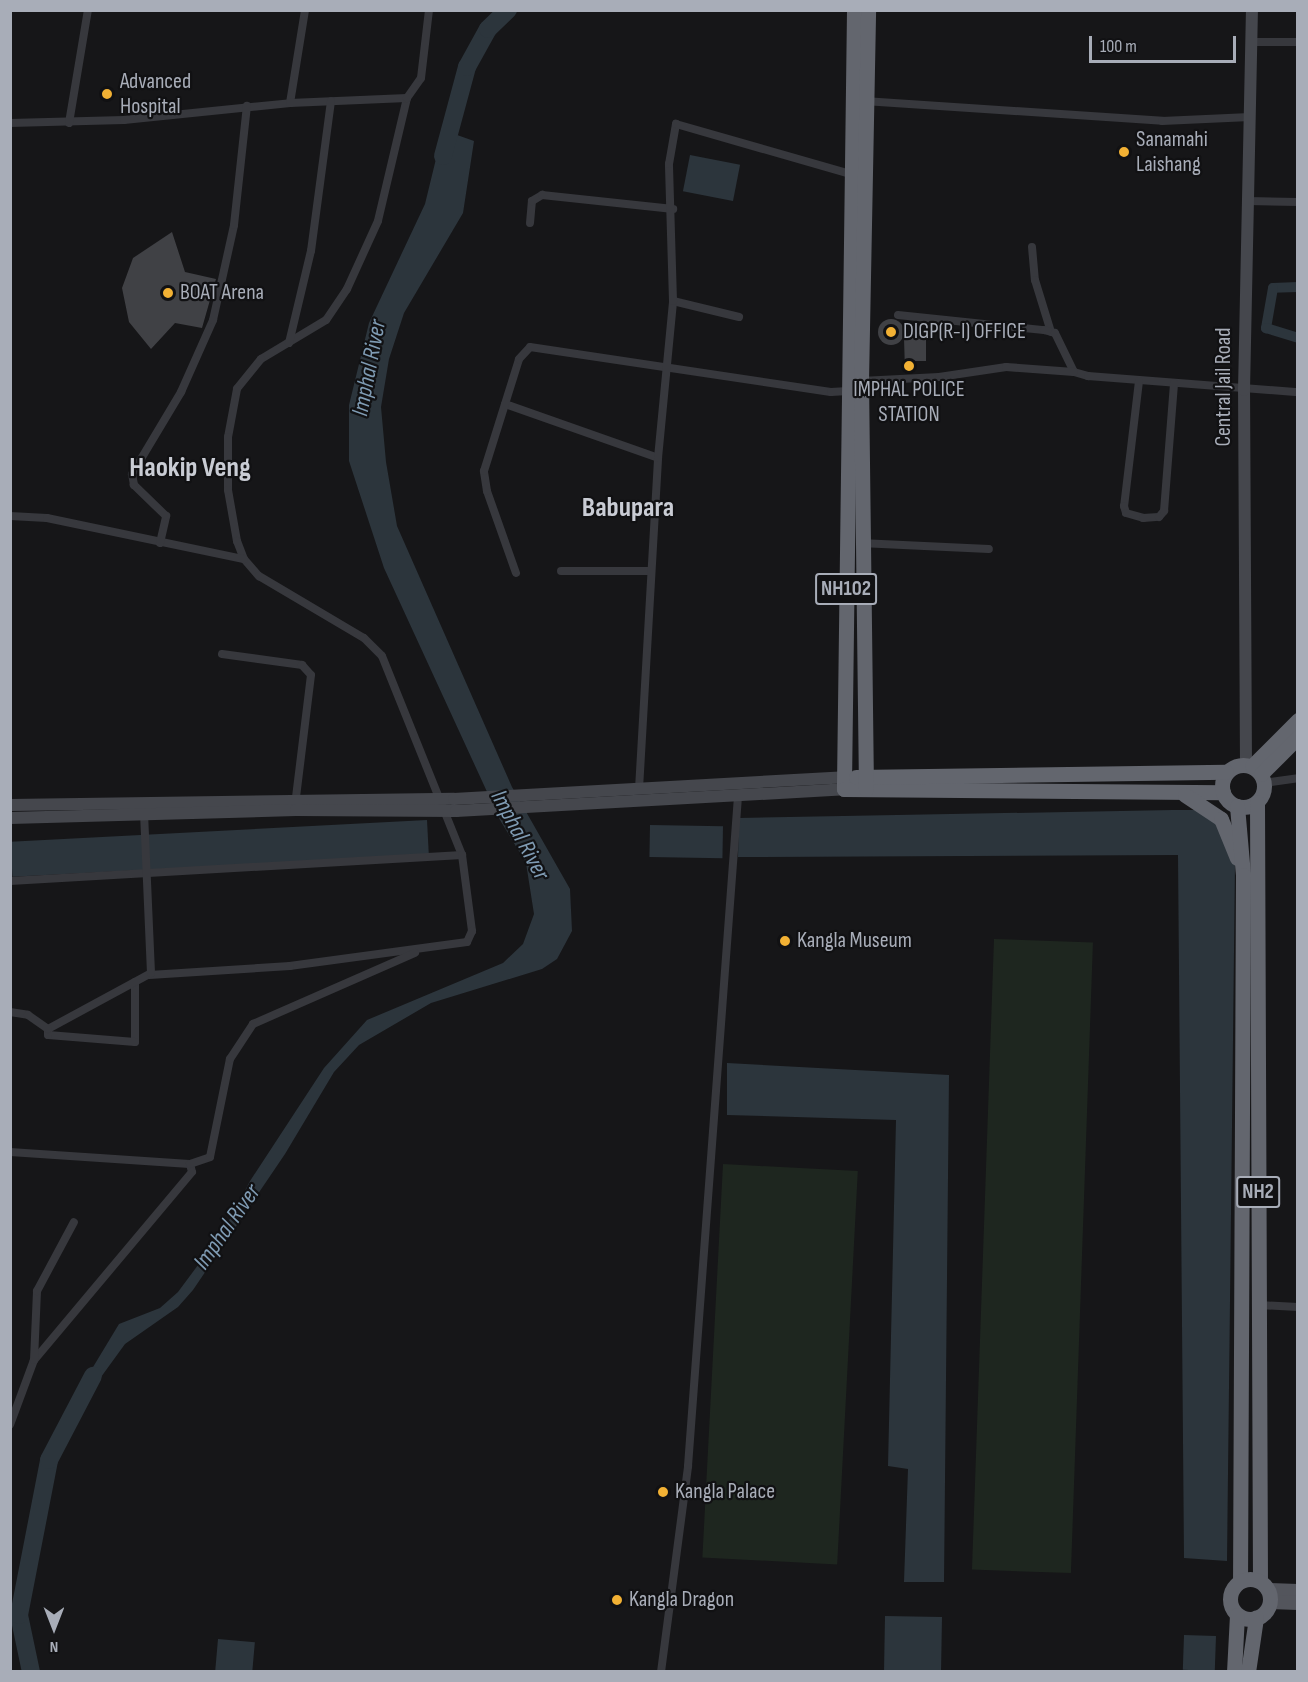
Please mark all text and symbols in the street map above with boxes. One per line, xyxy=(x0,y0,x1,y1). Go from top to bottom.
scale bar xyxy=(1092,24,1239,62)
text: 100 m xyxy=(1100,36,1137,57)
place label: Advanced Hospital xyxy=(120,68,191,119)
marker: Advanced Hospital xyxy=(98,85,116,103)
place label: Sanamahi Laishang xyxy=(1136,126,1208,178)
marker: Sanamahi Laishang xyxy=(1117,145,1131,159)
place label: BOAT Arena xyxy=(180,280,264,306)
marker: BOAT Arena xyxy=(161,286,175,300)
water label: Imphal River xyxy=(346,317,392,419)
place label: DIGP(R-I) OFFICE xyxy=(903,319,1026,345)
marker: DIGP(R-I) OFFICE xyxy=(884,325,898,339)
street label: Central Jail Road xyxy=(1211,328,1237,446)
marker: IMPHAL POLICE STATION xyxy=(902,359,916,373)
place label: IMPHAL POLICE STATION xyxy=(853,376,965,428)
district label: Haokip Veng xyxy=(129,451,251,485)
district label: Babupara xyxy=(582,491,674,525)
road number: NH102 xyxy=(814,571,878,607)
water label: Imphal River xyxy=(484,785,556,885)
place label: Kangla Museum xyxy=(797,928,912,954)
marker: Kangla Museum xyxy=(778,934,792,948)
road number: NH2 xyxy=(1236,1174,1280,1210)
water label: Imphal River xyxy=(187,1179,267,1275)
place label: Kangla Palace xyxy=(675,1479,775,1505)
marker: Kangla Palace xyxy=(656,1485,670,1499)
place label: Kangla Dragon xyxy=(629,1587,734,1613)
marker: Kangla Dragon xyxy=(610,1593,624,1607)
north arrow xyxy=(24,1598,84,1658)
text: N xyxy=(50,1637,58,1656)

